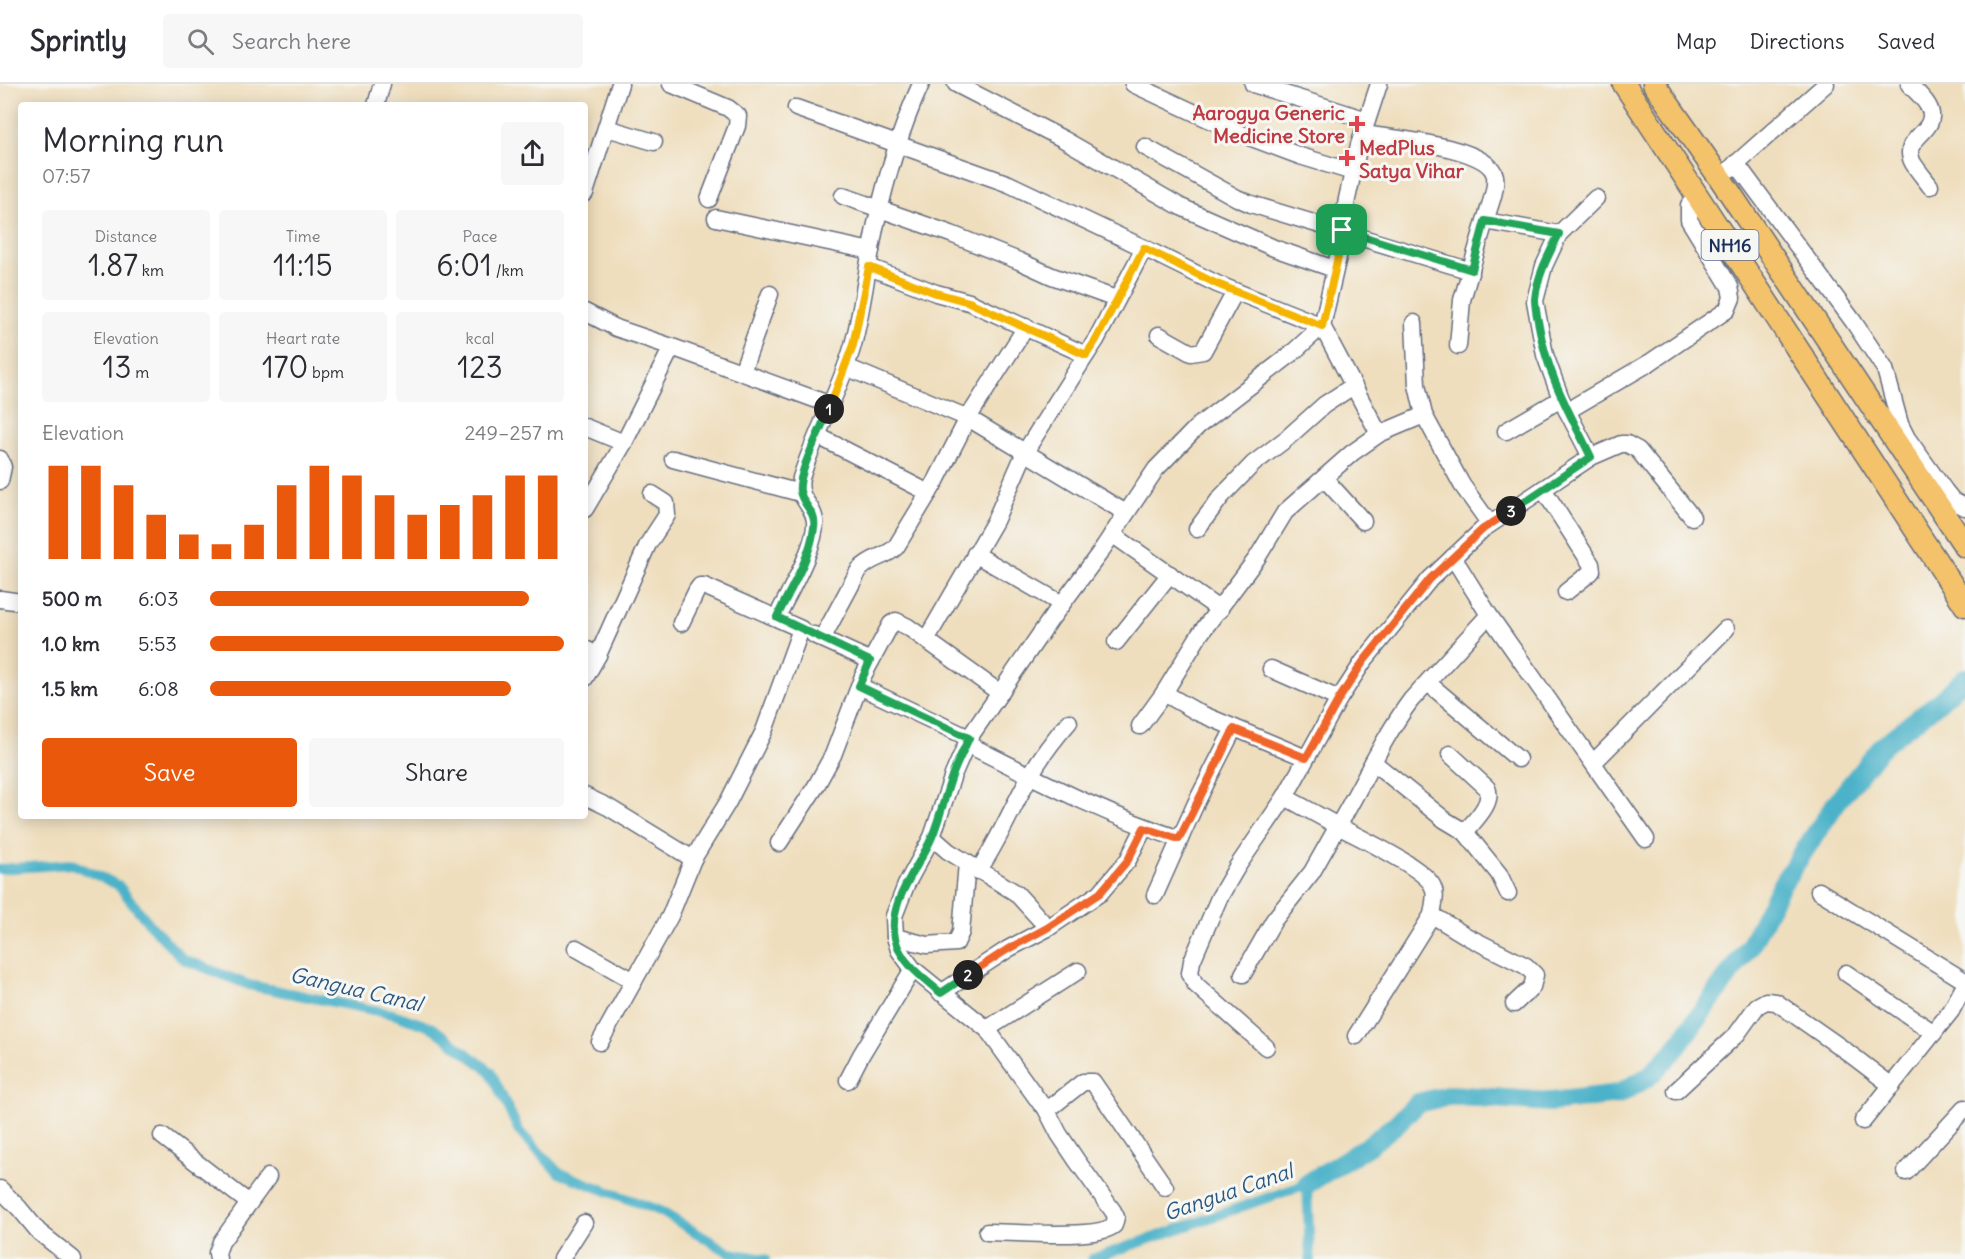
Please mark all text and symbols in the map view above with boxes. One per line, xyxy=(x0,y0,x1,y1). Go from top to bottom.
search box xyxy=(163,14,583,68)
text: Sprintly xyxy=(30,23,127,59)
icon: search xyxy=(184,25,217,58)
text: Search here xyxy=(232,27,351,55)
text: Map xyxy=(1676,28,1717,55)
text: Directions xyxy=(1750,28,1844,55)
text: Saved xyxy=(1877,28,1935,55)
place label: Aarogya Generic Medicine Store xyxy=(1192,100,1345,148)
marker: Aarogya Generic Medicine Store xyxy=(1350,117,1364,131)
text: Morning run xyxy=(42,119,224,161)
button: share xyxy=(501,122,564,185)
place label: MedPlus Satya Vihar xyxy=(1359,135,1465,183)
marker: MedPlus Satya Vihar xyxy=(1340,151,1354,165)
text: 07:57 xyxy=(42,163,91,188)
pin xyxy=(1316,204,1367,255)
icon: arrive xyxy=(1325,213,1358,246)
text: Distance xyxy=(95,226,157,246)
text: Time xyxy=(286,226,320,246)
text: Pace xyxy=(463,226,497,246)
road number: NH16 xyxy=(1702,230,1758,260)
text: 1.87 xyxy=(88,246,138,284)
text: 11:15 xyxy=(273,246,333,284)
text: 6:01 xyxy=(436,246,492,284)
text: km xyxy=(138,260,164,280)
text: /km xyxy=(492,260,524,280)
text: Elevation xyxy=(93,328,159,348)
text: Heart rate xyxy=(266,328,340,348)
text: kcal xyxy=(466,328,494,348)
text: 13 xyxy=(103,348,132,386)
text: 170 xyxy=(262,348,308,386)
text: 123 xyxy=(457,348,503,386)
text: m xyxy=(132,362,149,382)
text: bpm xyxy=(308,362,344,382)
pin: 1 xyxy=(814,394,844,424)
text: 1 xyxy=(826,399,832,419)
text: Elevation xyxy=(42,420,124,445)
text: 249–257 m xyxy=(464,420,564,445)
pin: 3 xyxy=(1496,496,1526,526)
text: 3 xyxy=(1506,501,1516,521)
text: 500 m xyxy=(42,586,102,611)
text: 6:03 xyxy=(138,586,179,611)
text: 1.0 km xyxy=(42,631,100,656)
text: 5:53 xyxy=(138,631,177,656)
text: 1.5 km xyxy=(42,676,98,701)
text: 6:08 xyxy=(138,676,179,701)
button: Save xyxy=(42,738,297,807)
button: Share xyxy=(309,738,564,807)
pin: 2 xyxy=(953,960,983,990)
water label: Gangua Canal xyxy=(287,961,428,1018)
text: 2 xyxy=(964,965,972,985)
water label: Gangua Canal xyxy=(1160,1156,1299,1227)

